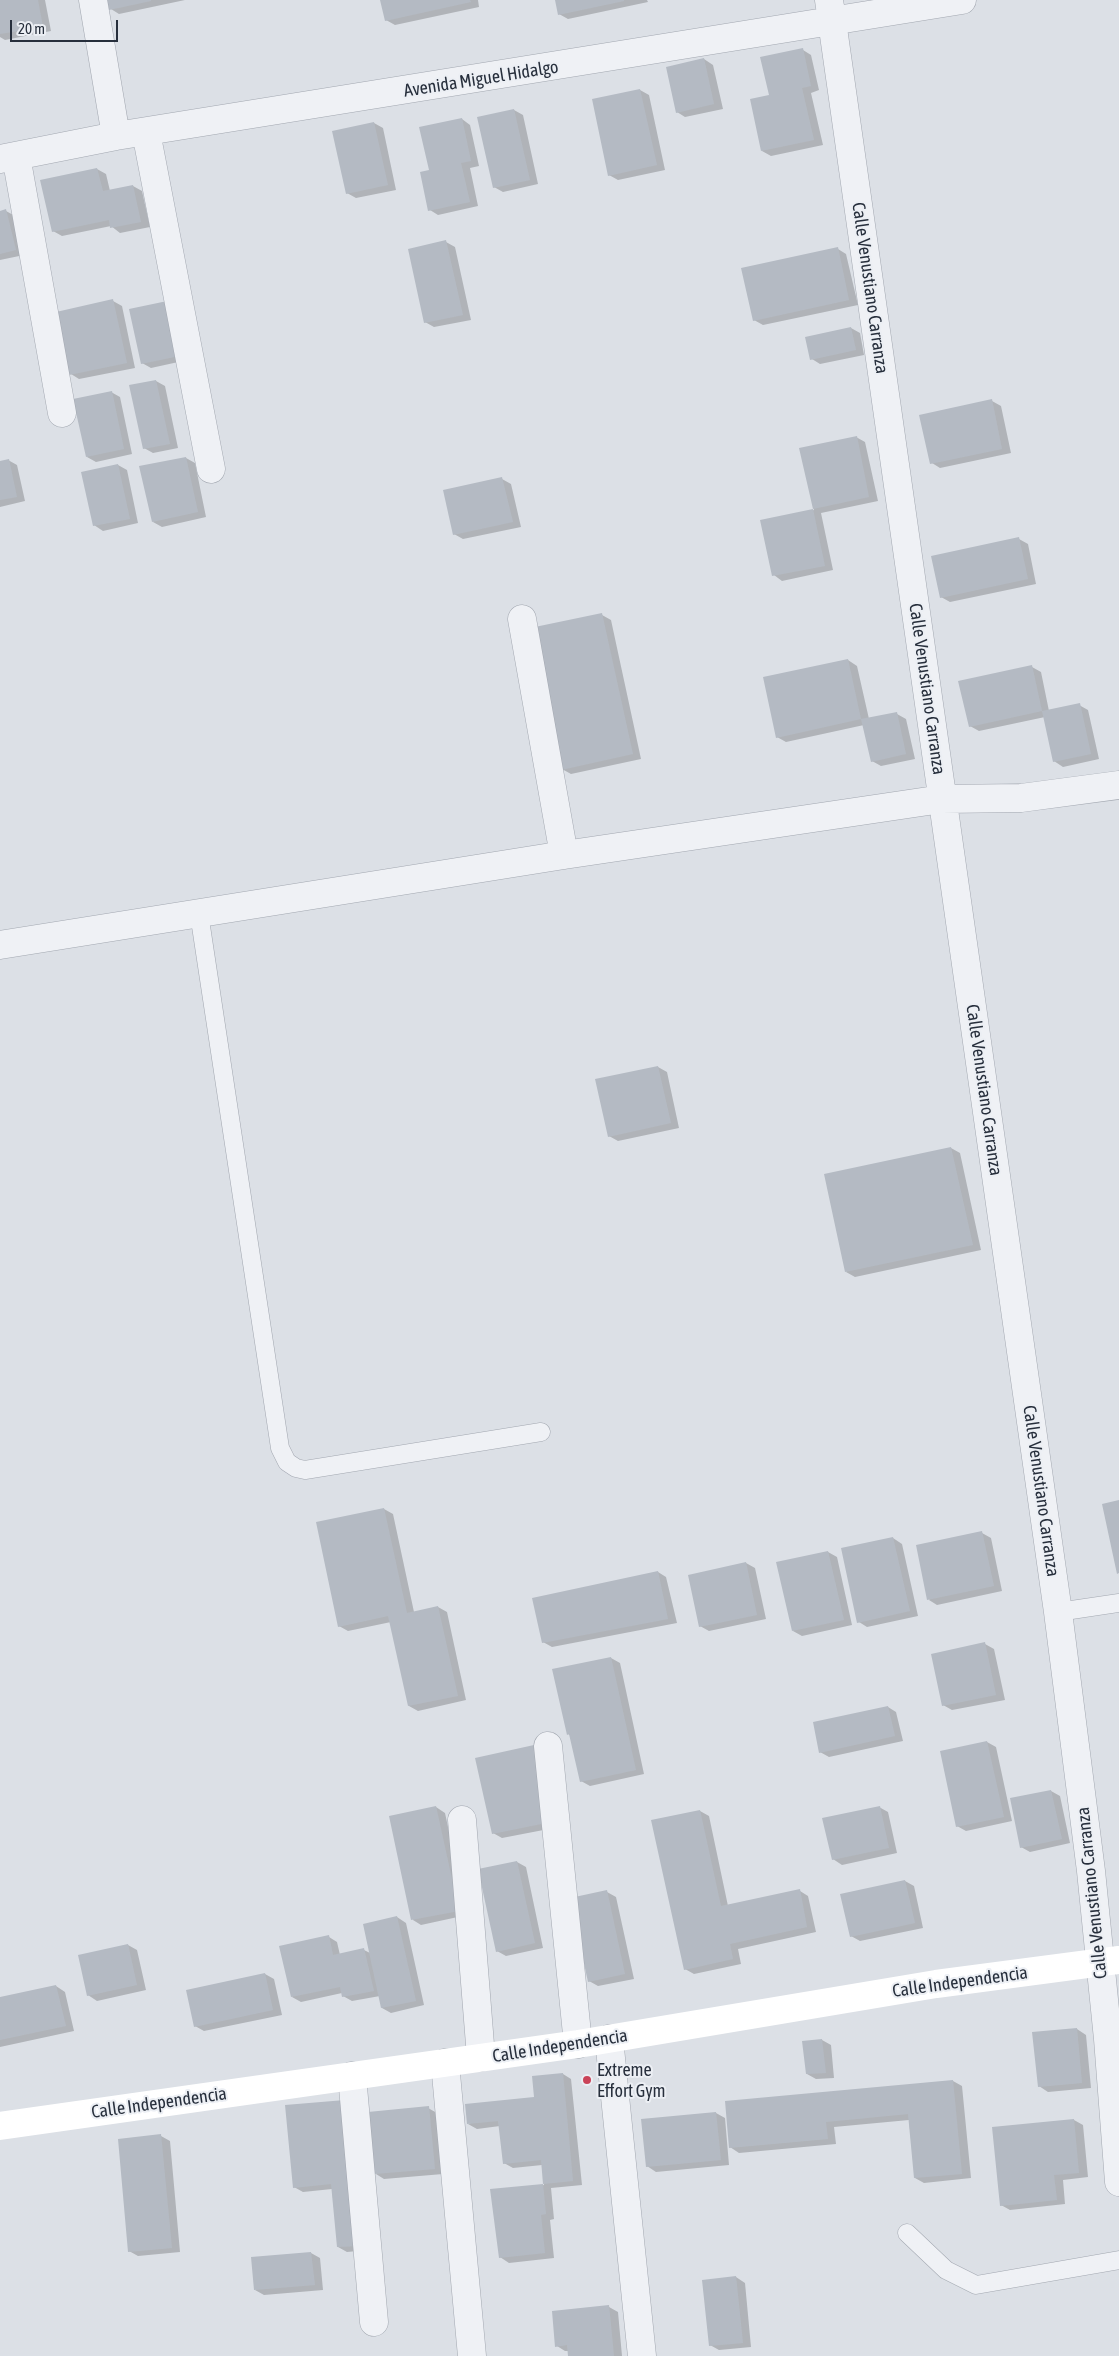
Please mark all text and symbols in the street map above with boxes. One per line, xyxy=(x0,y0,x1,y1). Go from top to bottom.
scale bar xyxy=(12,10,120,42)
text: 20 m xyxy=(18,20,45,37)
street label: Avenida Miguel Hidalgo xyxy=(402,56,560,102)
street label: Calle Venustiano Carranza xyxy=(847,201,893,375)
street label: Calle Venustiano Carranza xyxy=(904,602,950,776)
street label: Calle Venustiano Carranza xyxy=(961,1003,1007,1177)
street label: Calle Venustiano Carranza xyxy=(1018,1404,1064,1578)
street label: Calle Venustiano Carranza xyxy=(1072,1806,1112,1980)
street label: Calle Independencia xyxy=(891,1962,1029,2002)
street label: Calle Independencia xyxy=(491,2025,629,2067)
place label: Extreme Effort Gym xyxy=(597,2059,666,2102)
marker: Extreme Effort Gym xyxy=(581,2074,593,2086)
street label: Calle Independencia xyxy=(90,2083,228,2123)

